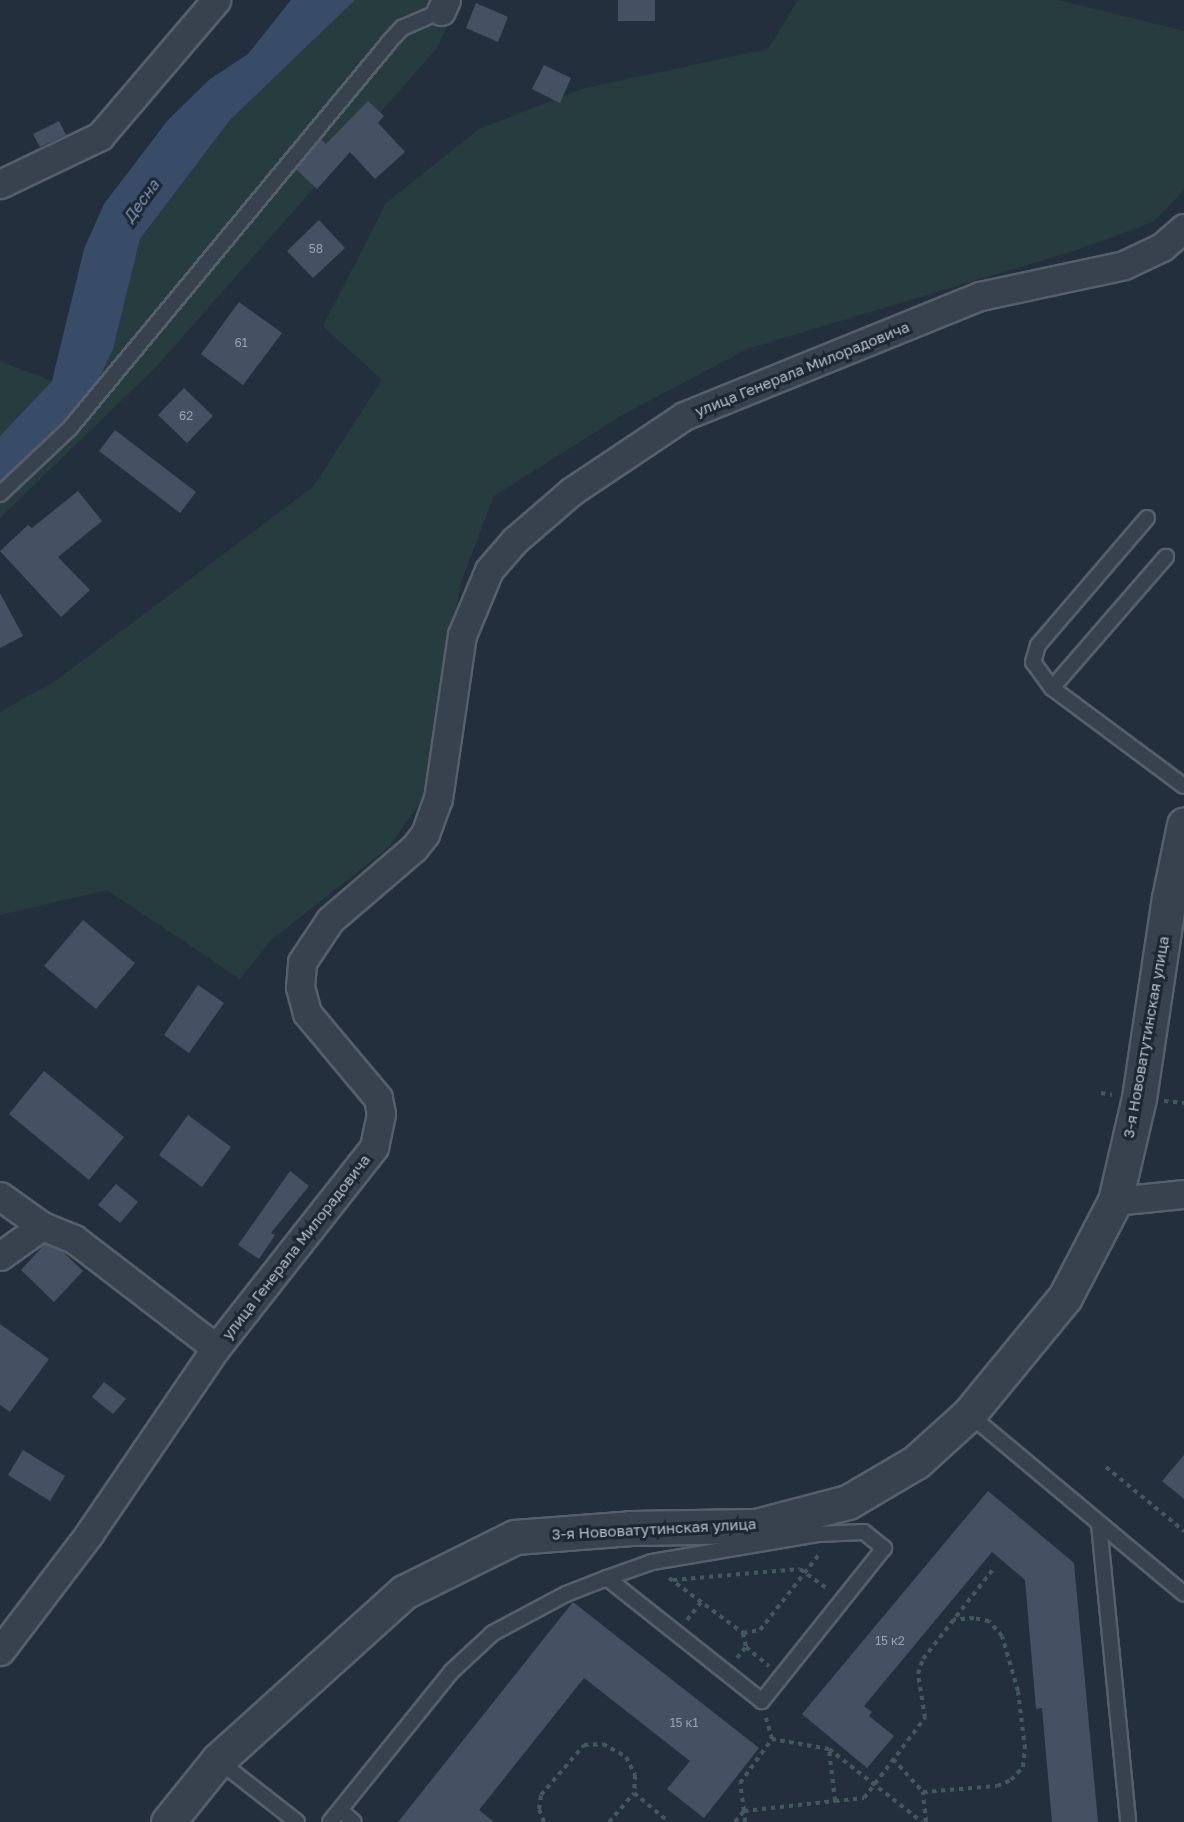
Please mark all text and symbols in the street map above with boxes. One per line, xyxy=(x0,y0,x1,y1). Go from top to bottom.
water label: Десна xyxy=(119,176,163,226)
house number: 58 xyxy=(309,242,323,256)
street label: улица Генерала Милорадовича xyxy=(692,318,912,420)
house number: 61 xyxy=(234,336,248,350)
house number: 62 xyxy=(179,409,193,423)
street label: 3-я Нововатутинская улица xyxy=(1119,935,1173,1139)
street label: улица Генерала Милорадовича xyxy=(218,1151,374,1343)
street label: 3-я Нововатутинская улица xyxy=(551,1515,757,1543)
house number: 15 к2 xyxy=(875,1634,905,1648)
house number: 15 к1 xyxy=(670,1716,698,1730)

